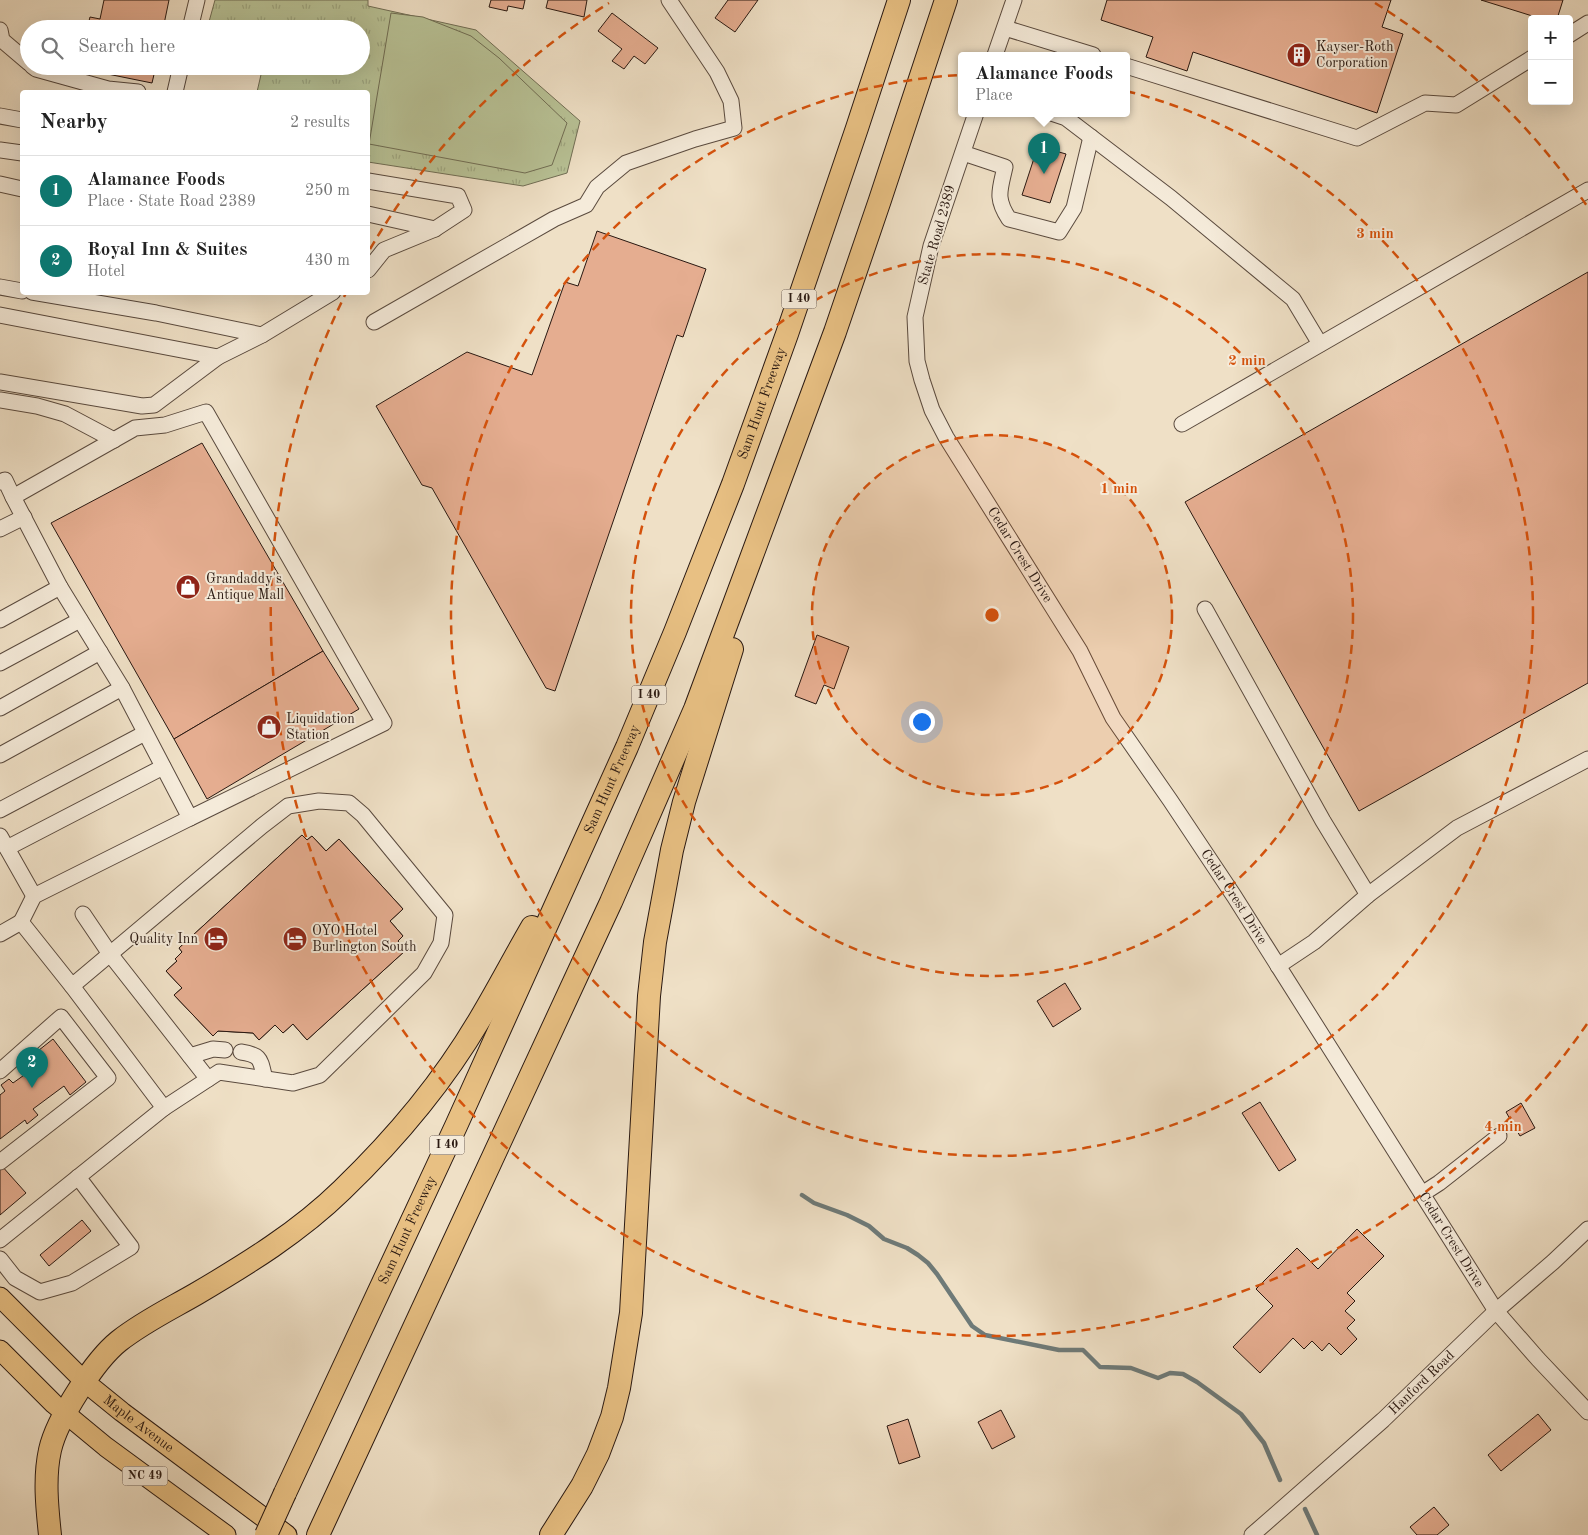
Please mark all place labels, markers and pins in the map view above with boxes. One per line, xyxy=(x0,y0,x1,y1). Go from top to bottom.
place label: Kayser-Roth Corporation xyxy=(1316,40,1394,70)
building icon: Kayser-Roth Corporation xyxy=(1286,42,1312,68)
pin: 1 xyxy=(1028,133,1060,174)
place label: Grandaddy's Antique Mall xyxy=(206,572,284,602)
shop icon: Grandaddy's Antique Mall xyxy=(175,574,201,600)
centre of rings xyxy=(983,606,1001,624)
place label: Liquidation Station xyxy=(286,712,355,742)
shop icon: Liquidation Station xyxy=(256,714,282,740)
place label: OYO Hotel Burlington South xyxy=(312,924,417,954)
hotel icon: Quality Inn xyxy=(203,926,229,952)
hotel icon: OYO Hotel Burlington South xyxy=(282,926,308,952)
place label: Quality Inn xyxy=(129,932,198,946)
pin: 2 xyxy=(16,1047,48,1088)

